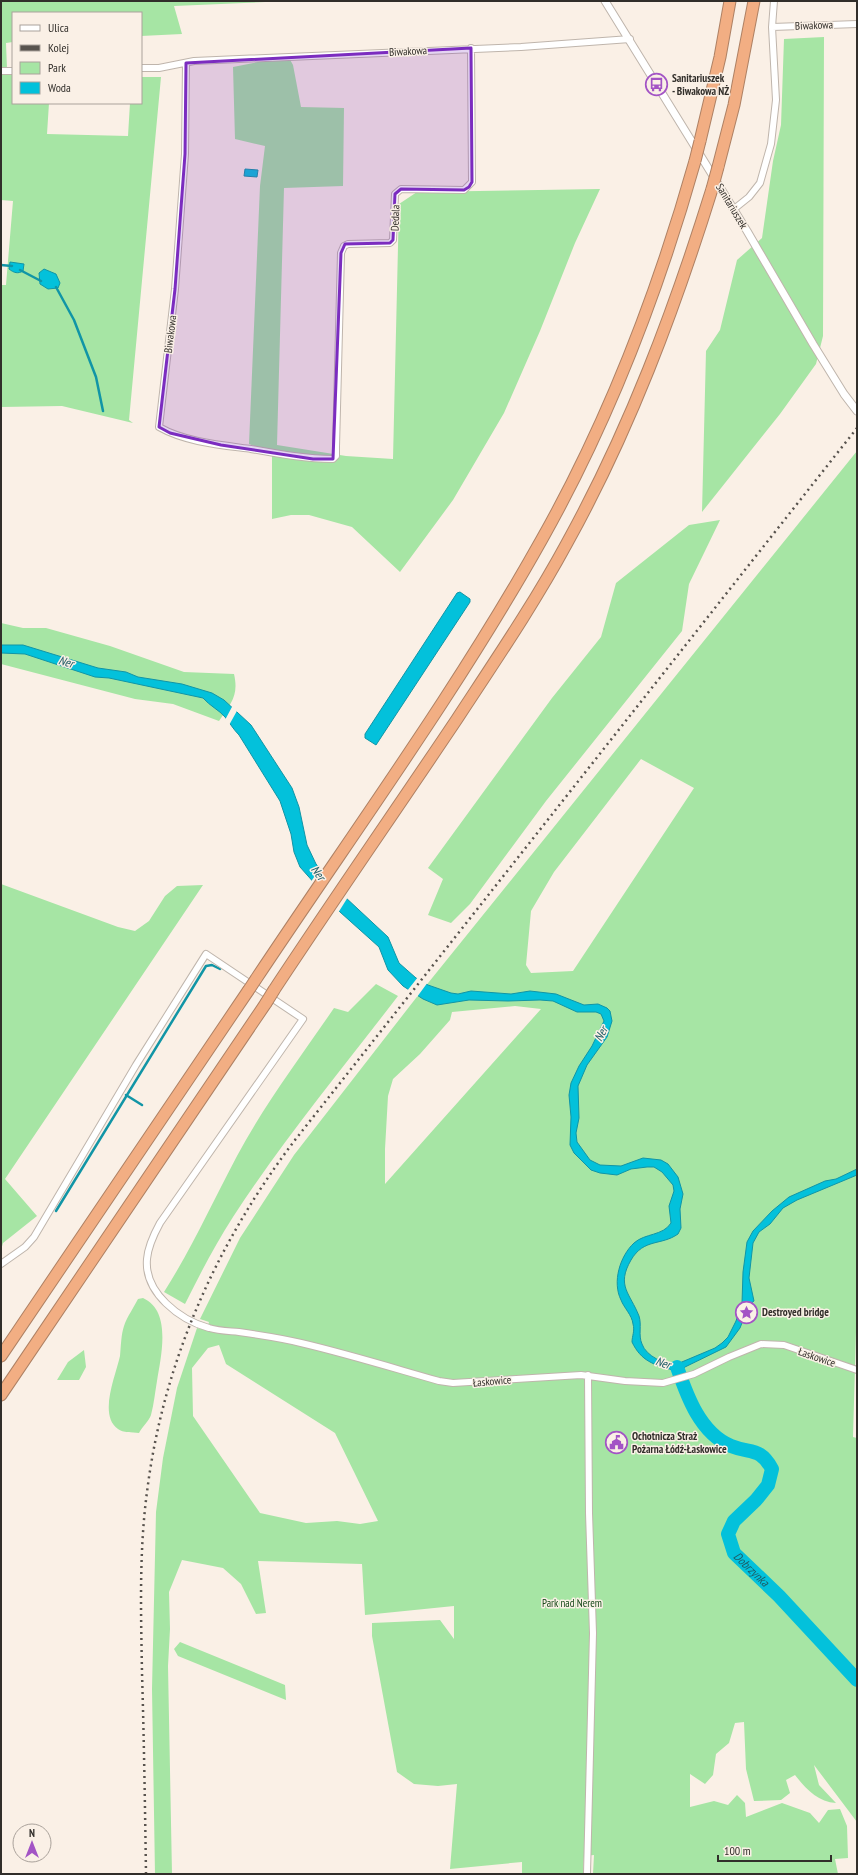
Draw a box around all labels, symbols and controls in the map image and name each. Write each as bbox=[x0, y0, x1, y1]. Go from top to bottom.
legend bbox=[12, 12, 142, 104]
street label: Biwakowa bbox=[795, 17, 833, 33]
text: Ulica bbox=[48, 20, 69, 35]
text: Kolej bbox=[48, 40, 69, 55]
street label: Biwakowa bbox=[389, 43, 427, 59]
text: Park bbox=[48, 60, 66, 75]
bus stop icon: Sanitariuszek - Biwakowa NŻ bbox=[644, 71, 670, 97]
place label: Sanitariuszek - Biwakowa NŻ bbox=[672, 71, 729, 98]
text: Woda bbox=[48, 80, 71, 95]
street label: Sanitariuszek bbox=[713, 181, 751, 232]
street label: Dedala bbox=[388, 205, 402, 231]
street label: Biwakowa bbox=[161, 314, 179, 354]
water label: Ner bbox=[57, 652, 77, 671]
water label: Ner bbox=[308, 862, 330, 884]
water label: Ner bbox=[591, 1022, 611, 1044]
place icon: Destroyed bridge bbox=[734, 1299, 760, 1325]
place label: Destroyed bridge bbox=[762, 1305, 829, 1319]
street label: Łaskowice bbox=[797, 1344, 838, 1370]
water label: Ner bbox=[654, 1353, 674, 1373]
street label: Łaskowice bbox=[472, 1372, 512, 1390]
public building icon: Ochotnicza Straż Pożarna Łódź-Łaskowice bbox=[603, 1429, 629, 1455]
place label: Ochotnicza Straż Pożarna Łódź-Łaskowice bbox=[632, 1429, 727, 1456]
water label: Dobrzynka bbox=[731, 1549, 773, 1590]
park label: Park nad Nerem bbox=[542, 1596, 602, 1610]
north arrow bbox=[12, 1823, 52, 1863]
text: N bbox=[29, 1826, 35, 1840]
scale bar bbox=[718, 1837, 831, 1863]
text: 100 m bbox=[724, 1843, 751, 1858]

